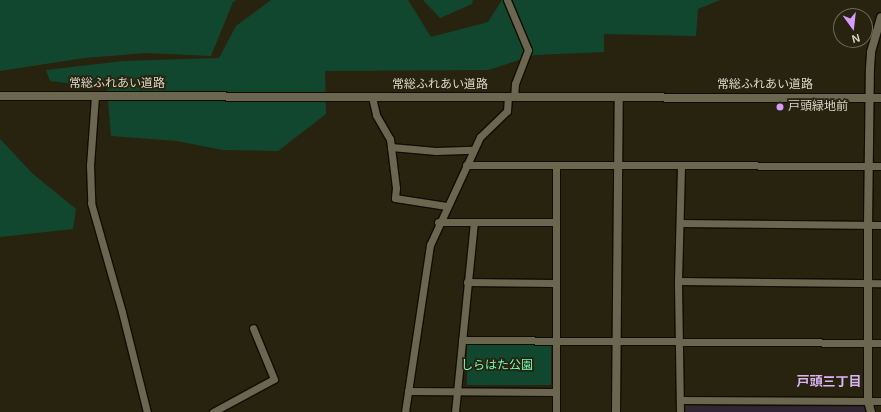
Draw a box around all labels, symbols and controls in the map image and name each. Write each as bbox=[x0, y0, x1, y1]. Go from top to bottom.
north arrow bbox=[833, 8, 873, 48]
text: N bbox=[850, 32, 861, 45]
street label: 常総ふれあい道路 bbox=[69, 77, 165, 91]
street label: 常総ふれあい道路 bbox=[392, 78, 488, 92]
street label: 常総ふれあい道路 bbox=[717, 78, 813, 92]
place label: 戸頭緑地前 bbox=[788, 100, 848, 114]
marker: 戸頭緑地前 bbox=[775, 102, 785, 112]
park label: しらはた公園 bbox=[461, 359, 533, 373]
district label: 戸頭三丁目 bbox=[797, 374, 861, 390]

